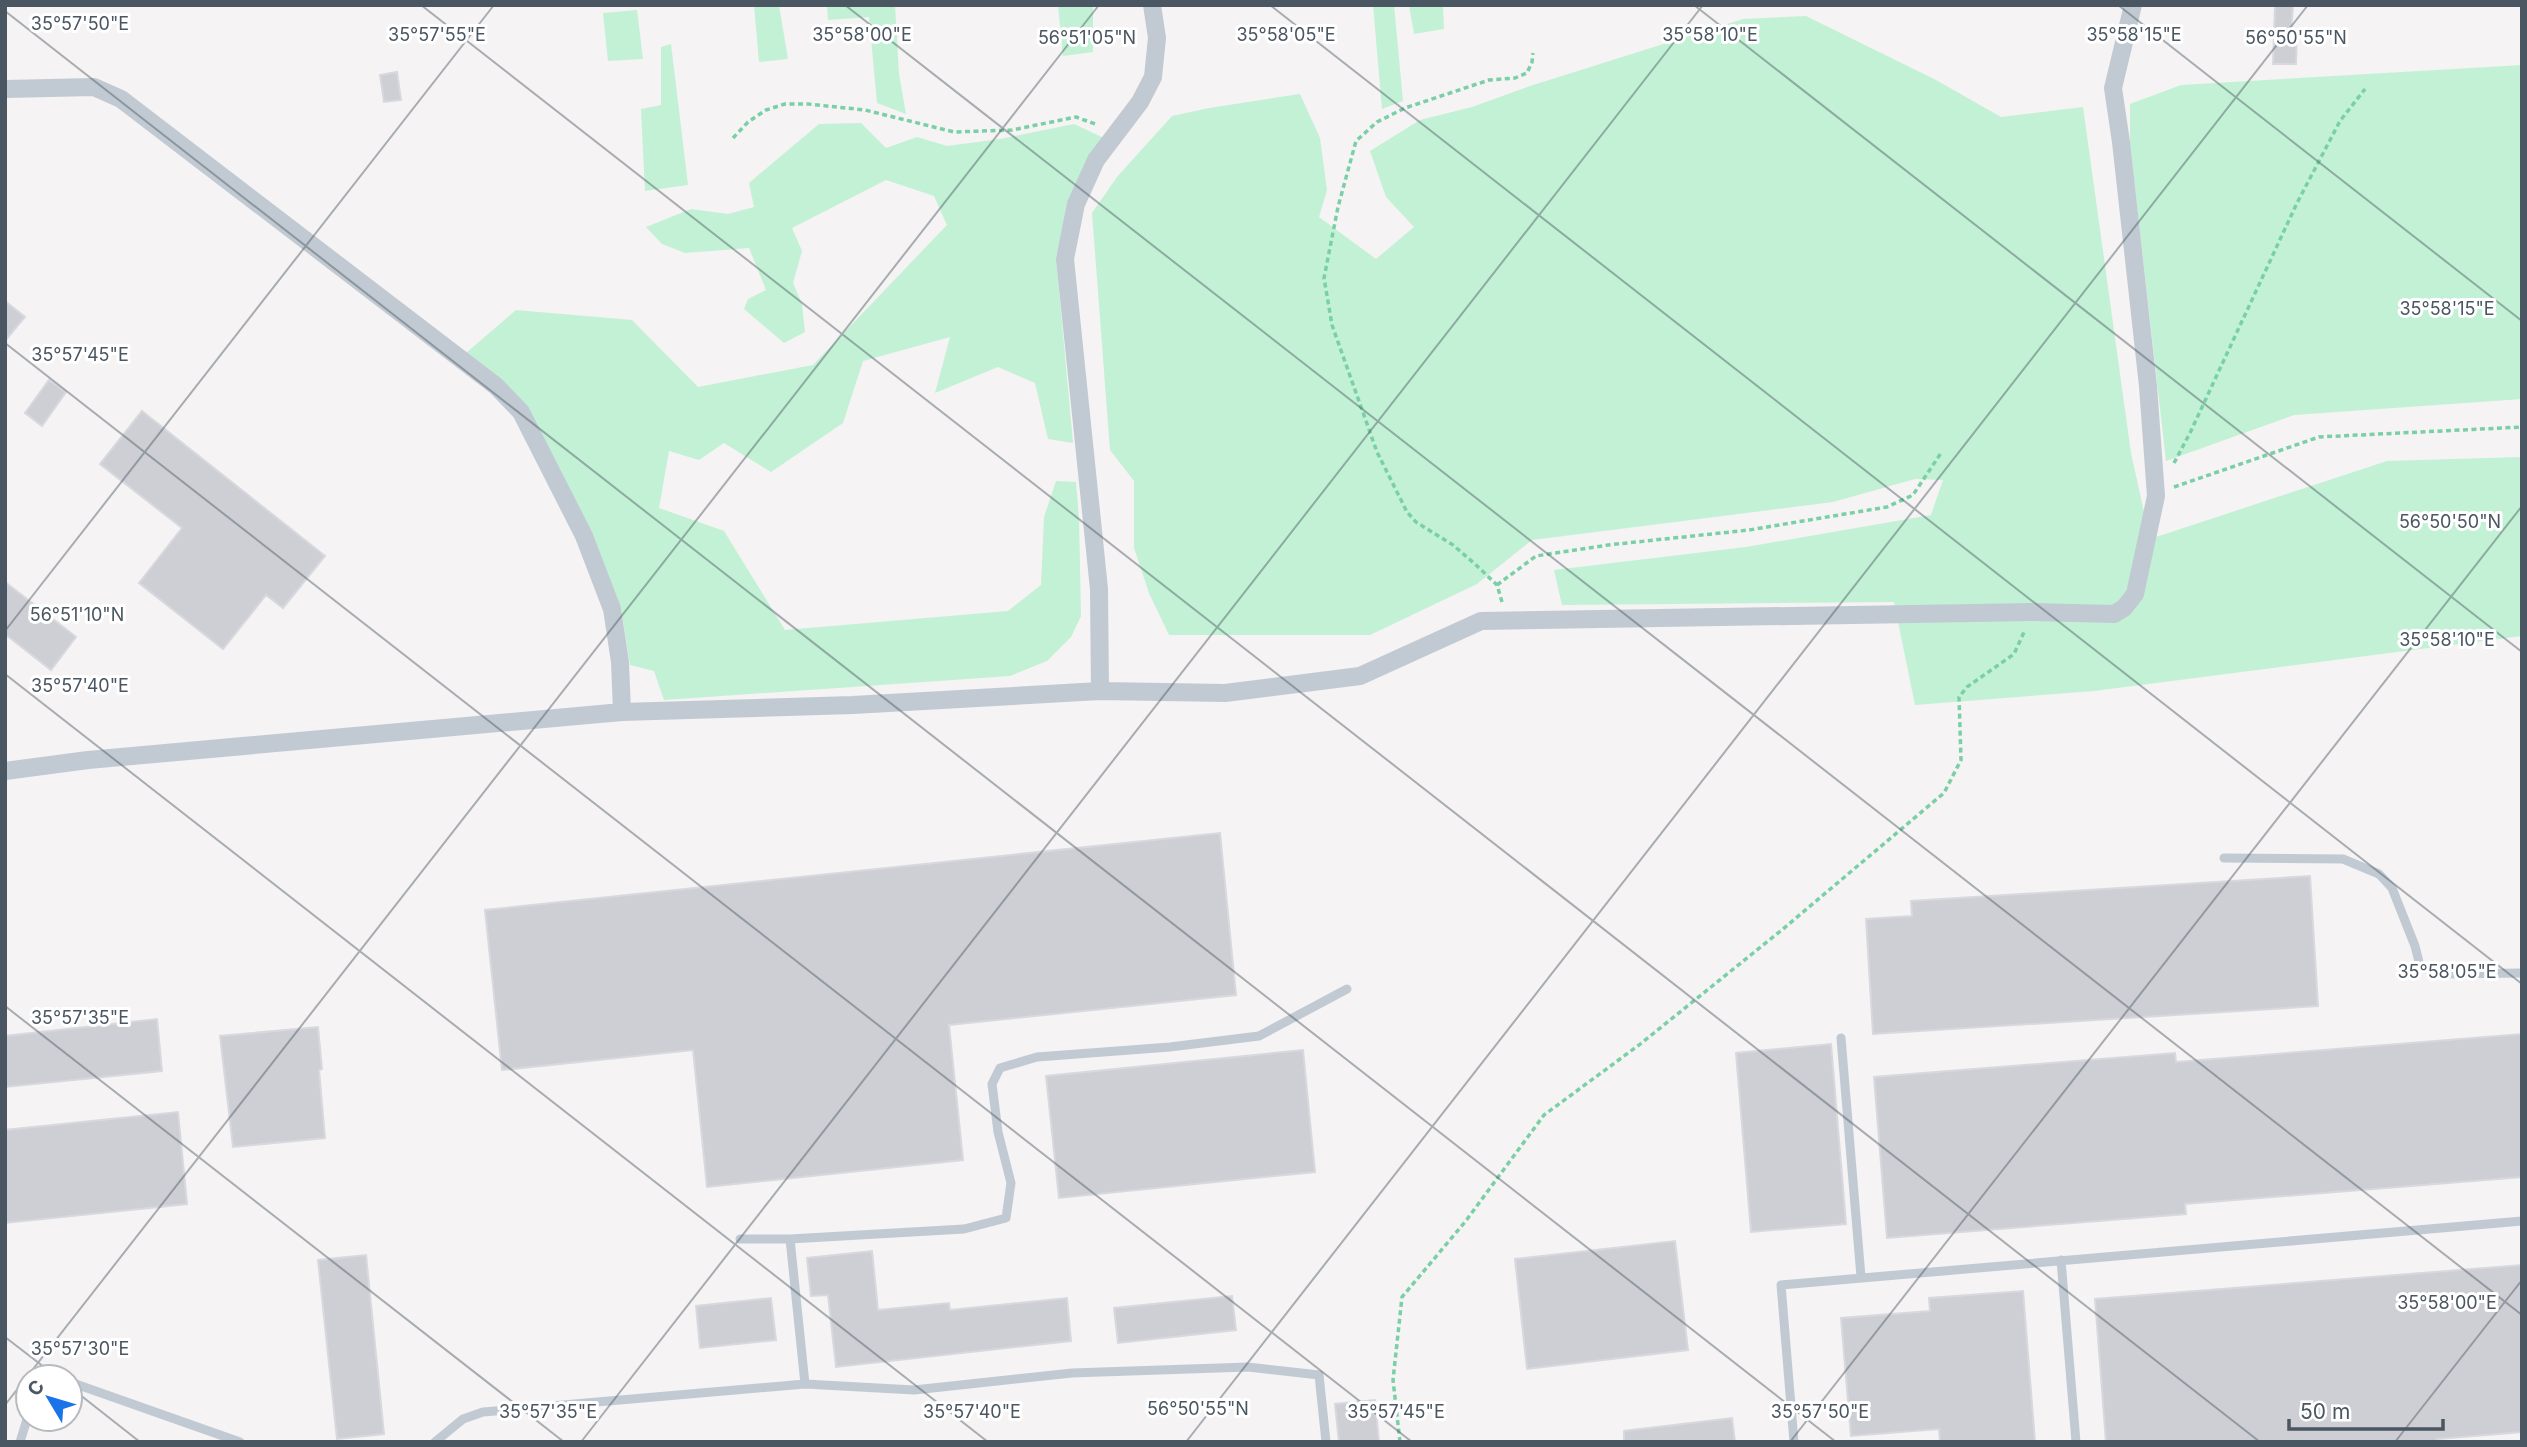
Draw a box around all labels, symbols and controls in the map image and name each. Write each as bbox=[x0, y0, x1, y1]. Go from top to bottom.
text: 35°57'50"E bbox=[31, 13, 129, 34]
text: 35°57'55"E bbox=[388, 24, 486, 45]
text: 35°58'00"E bbox=[812, 24, 912, 45]
text: 35°58'05"E bbox=[1236, 24, 1336, 45]
text: 35°58'10"E bbox=[1662, 24, 1758, 45]
text: 35°58'15"E bbox=[2086, 24, 2182, 45]
text: 56°51'05"N bbox=[1038, 27, 1136, 48]
text: 56°50'55"N bbox=[2245, 27, 2347, 48]
text: 35°58'15"E bbox=[2399, 298, 2495, 319]
text: 35°57'45"E bbox=[31, 344, 129, 365]
text: 56°50'50"N bbox=[2399, 511, 2501, 532]
text: 56°51'10"N bbox=[30, 604, 124, 625]
text: 35°58'10"E bbox=[2399, 629, 2495, 650]
text: 35°57'40"E bbox=[31, 675, 129, 696]
text: 35°58'05"E bbox=[2397, 961, 2497, 982]
text: 35°57'35"E bbox=[31, 1007, 129, 1028]
text: 35°58'00"E bbox=[2397, 1292, 2497, 1313]
text: 35°57'30"E bbox=[31, 1338, 129, 1359]
north arrow bbox=[14, 1363, 84, 1433]
text: С bbox=[23, 1375, 49, 1400]
scale bar bbox=[2289, 1388, 2443, 1432]
text: 56°50'55"N bbox=[1147, 1398, 1249, 1419]
text: 50 m bbox=[2300, 1399, 2350, 1424]
text: 35°57'35"E bbox=[499, 1401, 597, 1422]
text: 35°57'40"E bbox=[923, 1401, 1021, 1422]
text: 35°57'45"E bbox=[1347, 1401, 1445, 1422]
text: 35°57'50"E bbox=[1771, 1401, 1869, 1422]

